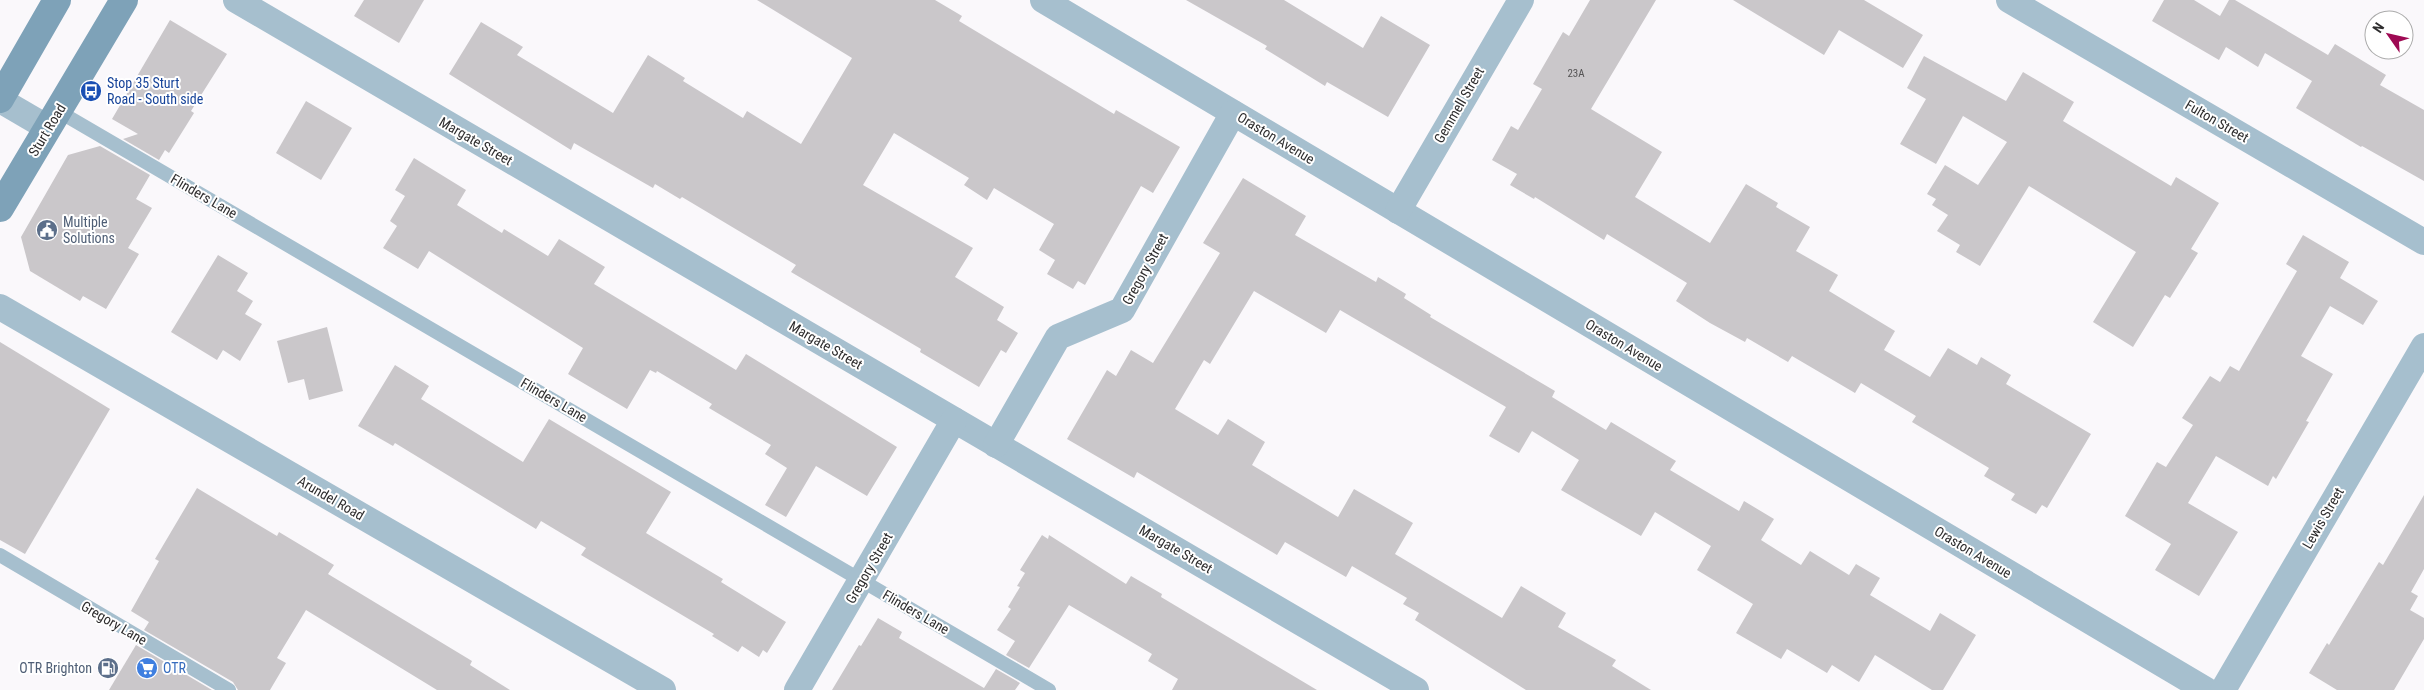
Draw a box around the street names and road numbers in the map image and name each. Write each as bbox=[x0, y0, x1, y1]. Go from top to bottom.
street label: Gemmell Street bbox=[1431, 64, 1487, 146]
street label: Fulton Street bbox=[2183, 96, 2251, 146]
street label: Sturt Road bbox=[25, 101, 69, 159]
street label: Oraston Avenue bbox=[1235, 109, 1318, 167]
street label: Margate Street bbox=[437, 114, 515, 168]
street label: Flinders Lane bbox=[168, 171, 240, 222]
street label: Gregory Street bbox=[1119, 231, 1171, 307]
street label: Oraston Avenue bbox=[1583, 316, 1666, 374]
street label: Margate Street bbox=[787, 318, 865, 372]
street label: Flinders Lane bbox=[518, 375, 590, 426]
street label: Arundel Road bbox=[295, 473, 367, 523]
street label: Lewis Street bbox=[2299, 485, 2347, 551]
street label: Margate Street bbox=[1137, 522, 1215, 576]
street label: Oraston Avenue bbox=[1932, 523, 2015, 581]
street label: Gregory Street bbox=[842, 530, 896, 606]
street label: Flinders Lane bbox=[880, 587, 952, 638]
street label: Gregory Lane bbox=[78, 598, 150, 648]

